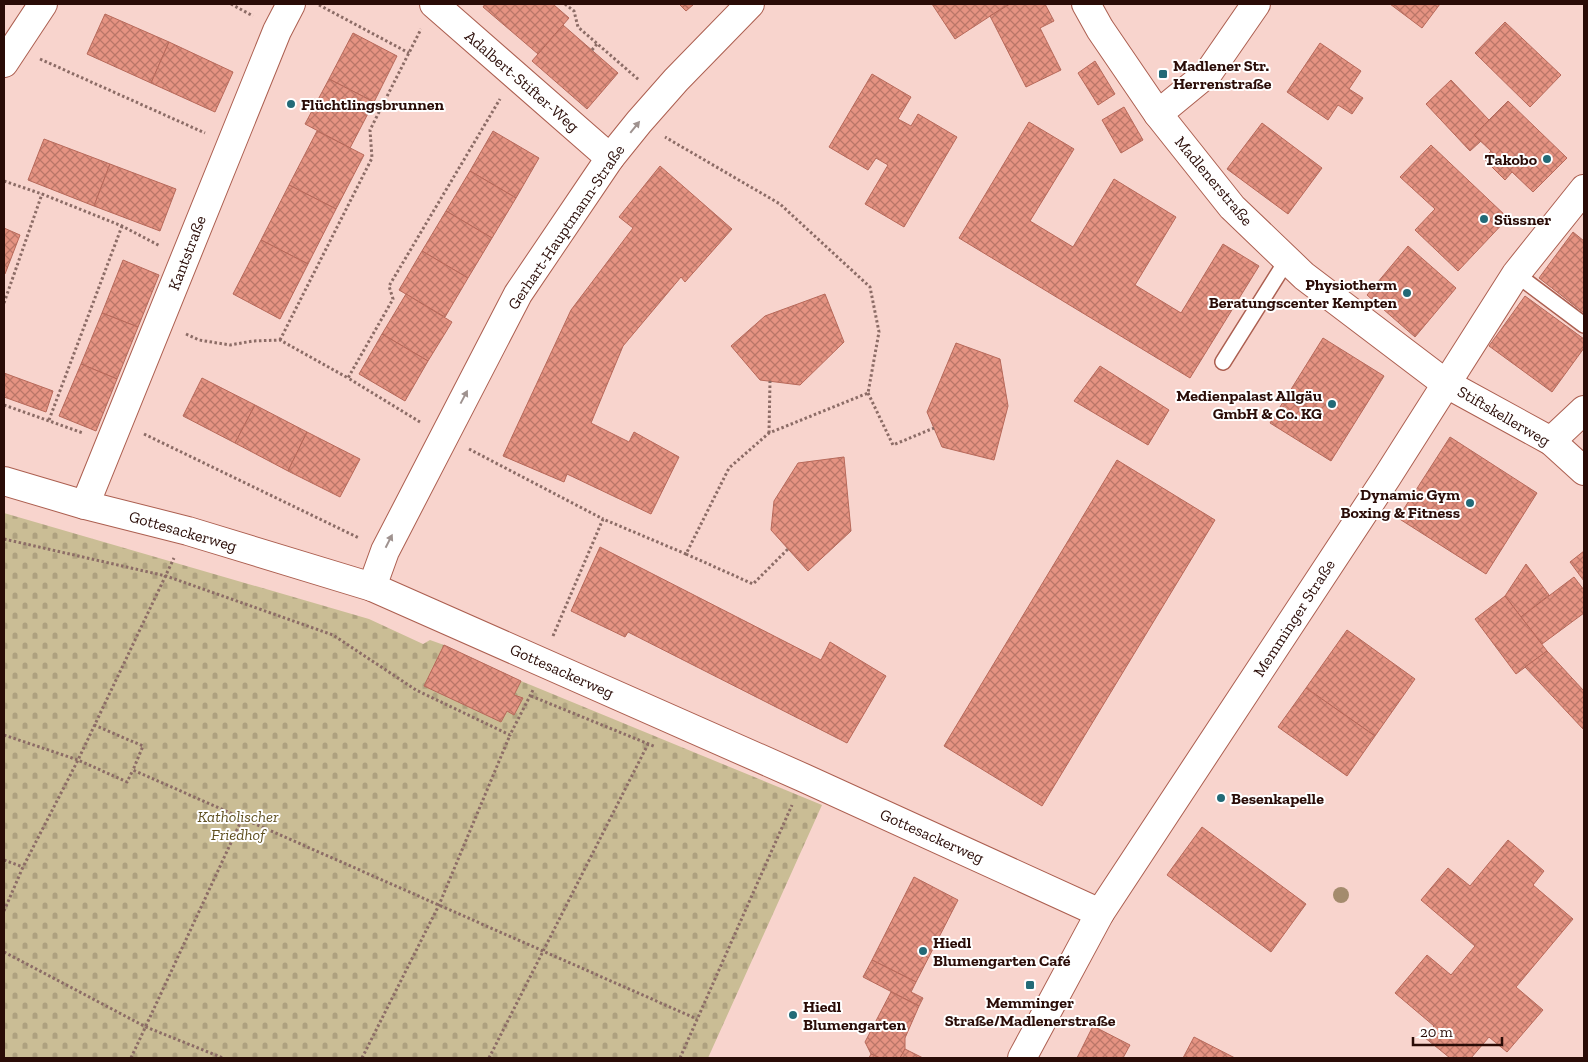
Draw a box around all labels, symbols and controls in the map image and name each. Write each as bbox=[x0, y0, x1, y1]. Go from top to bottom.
street label: Adalbert-Stifter-Weg bbox=[461, 26, 583, 136]
place label: Madlener Str. Herrenstraße bbox=[1173, 56, 1272, 93]
marker: Madlener Str. Herrenstraße bbox=[1157, 68, 1169, 80]
place label: Flüchtlingsbrunnen bbox=[301, 95, 444, 114]
marker: Flüchtlingsbrunnen bbox=[285, 98, 297, 110]
one-way arrow bbox=[629, 121, 640, 134]
street label: Madlenerstraße bbox=[1171, 132, 1257, 230]
street label: Gerhart-Hauptmann-Straße bbox=[504, 141, 628, 313]
place label: Takobo bbox=[1484, 150, 1538, 169]
marker: Takobo bbox=[1541, 153, 1553, 165]
place label: Süssner bbox=[1494, 210, 1551, 229]
street label: Kantstraße bbox=[164, 213, 210, 293]
marker: Süssner bbox=[1478, 213, 1490, 225]
place label: Physiotherm Beratungscenter Kempten bbox=[1209, 275, 1398, 312]
marker: Physiotherm Beratungscenter Kempten bbox=[1401, 287, 1413, 299]
street label: Stiftskellerweg bbox=[1454, 382, 1554, 450]
place label: Medienpalast Allgäu GmbH & Co. KG bbox=[1176, 386, 1323, 423]
one-way arrow bbox=[460, 390, 468, 404]
marker: Medienpalast Allgäu GmbH & Co. KG bbox=[1326, 398, 1338, 410]
place label: Dynamic Gym Boxing & Fitness bbox=[1341, 485, 1460, 522]
marker: Dynamic Gym Boxing & Fitness bbox=[1464, 497, 1476, 509]
street label: Gottesackerweg bbox=[127, 507, 239, 556]
one-way arrow bbox=[385, 534, 393, 549]
street label: Memminger Straße bbox=[1249, 556, 1339, 680]
street label: Gottesackerweg bbox=[507, 640, 617, 702]
place label: Besenkapelle bbox=[1231, 789, 1324, 808]
marker: Besenkapelle bbox=[1215, 792, 1227, 804]
street label: Gottesackerweg bbox=[877, 805, 987, 867]
park label: Katholischer Friedhof bbox=[197, 807, 279, 844]
place label: Hiedl Blumengarten Café bbox=[933, 933, 1071, 970]
marker: Hiedl Blumengarten Café bbox=[917, 945, 929, 957]
marker: Memminger Straße/Madlenerstraße bbox=[1024, 979, 1036, 991]
place label: Memminger Straße/Madlenerstraße bbox=[945, 993, 1116, 1030]
place label: Hiedl Blumengarten bbox=[803, 997, 906, 1034]
marker: Hiedl Blumengarten bbox=[787, 1009, 799, 1021]
scale bar bbox=[1413, 1014, 1502, 1046]
text: 20 m bbox=[1420, 1023, 1453, 1041]

